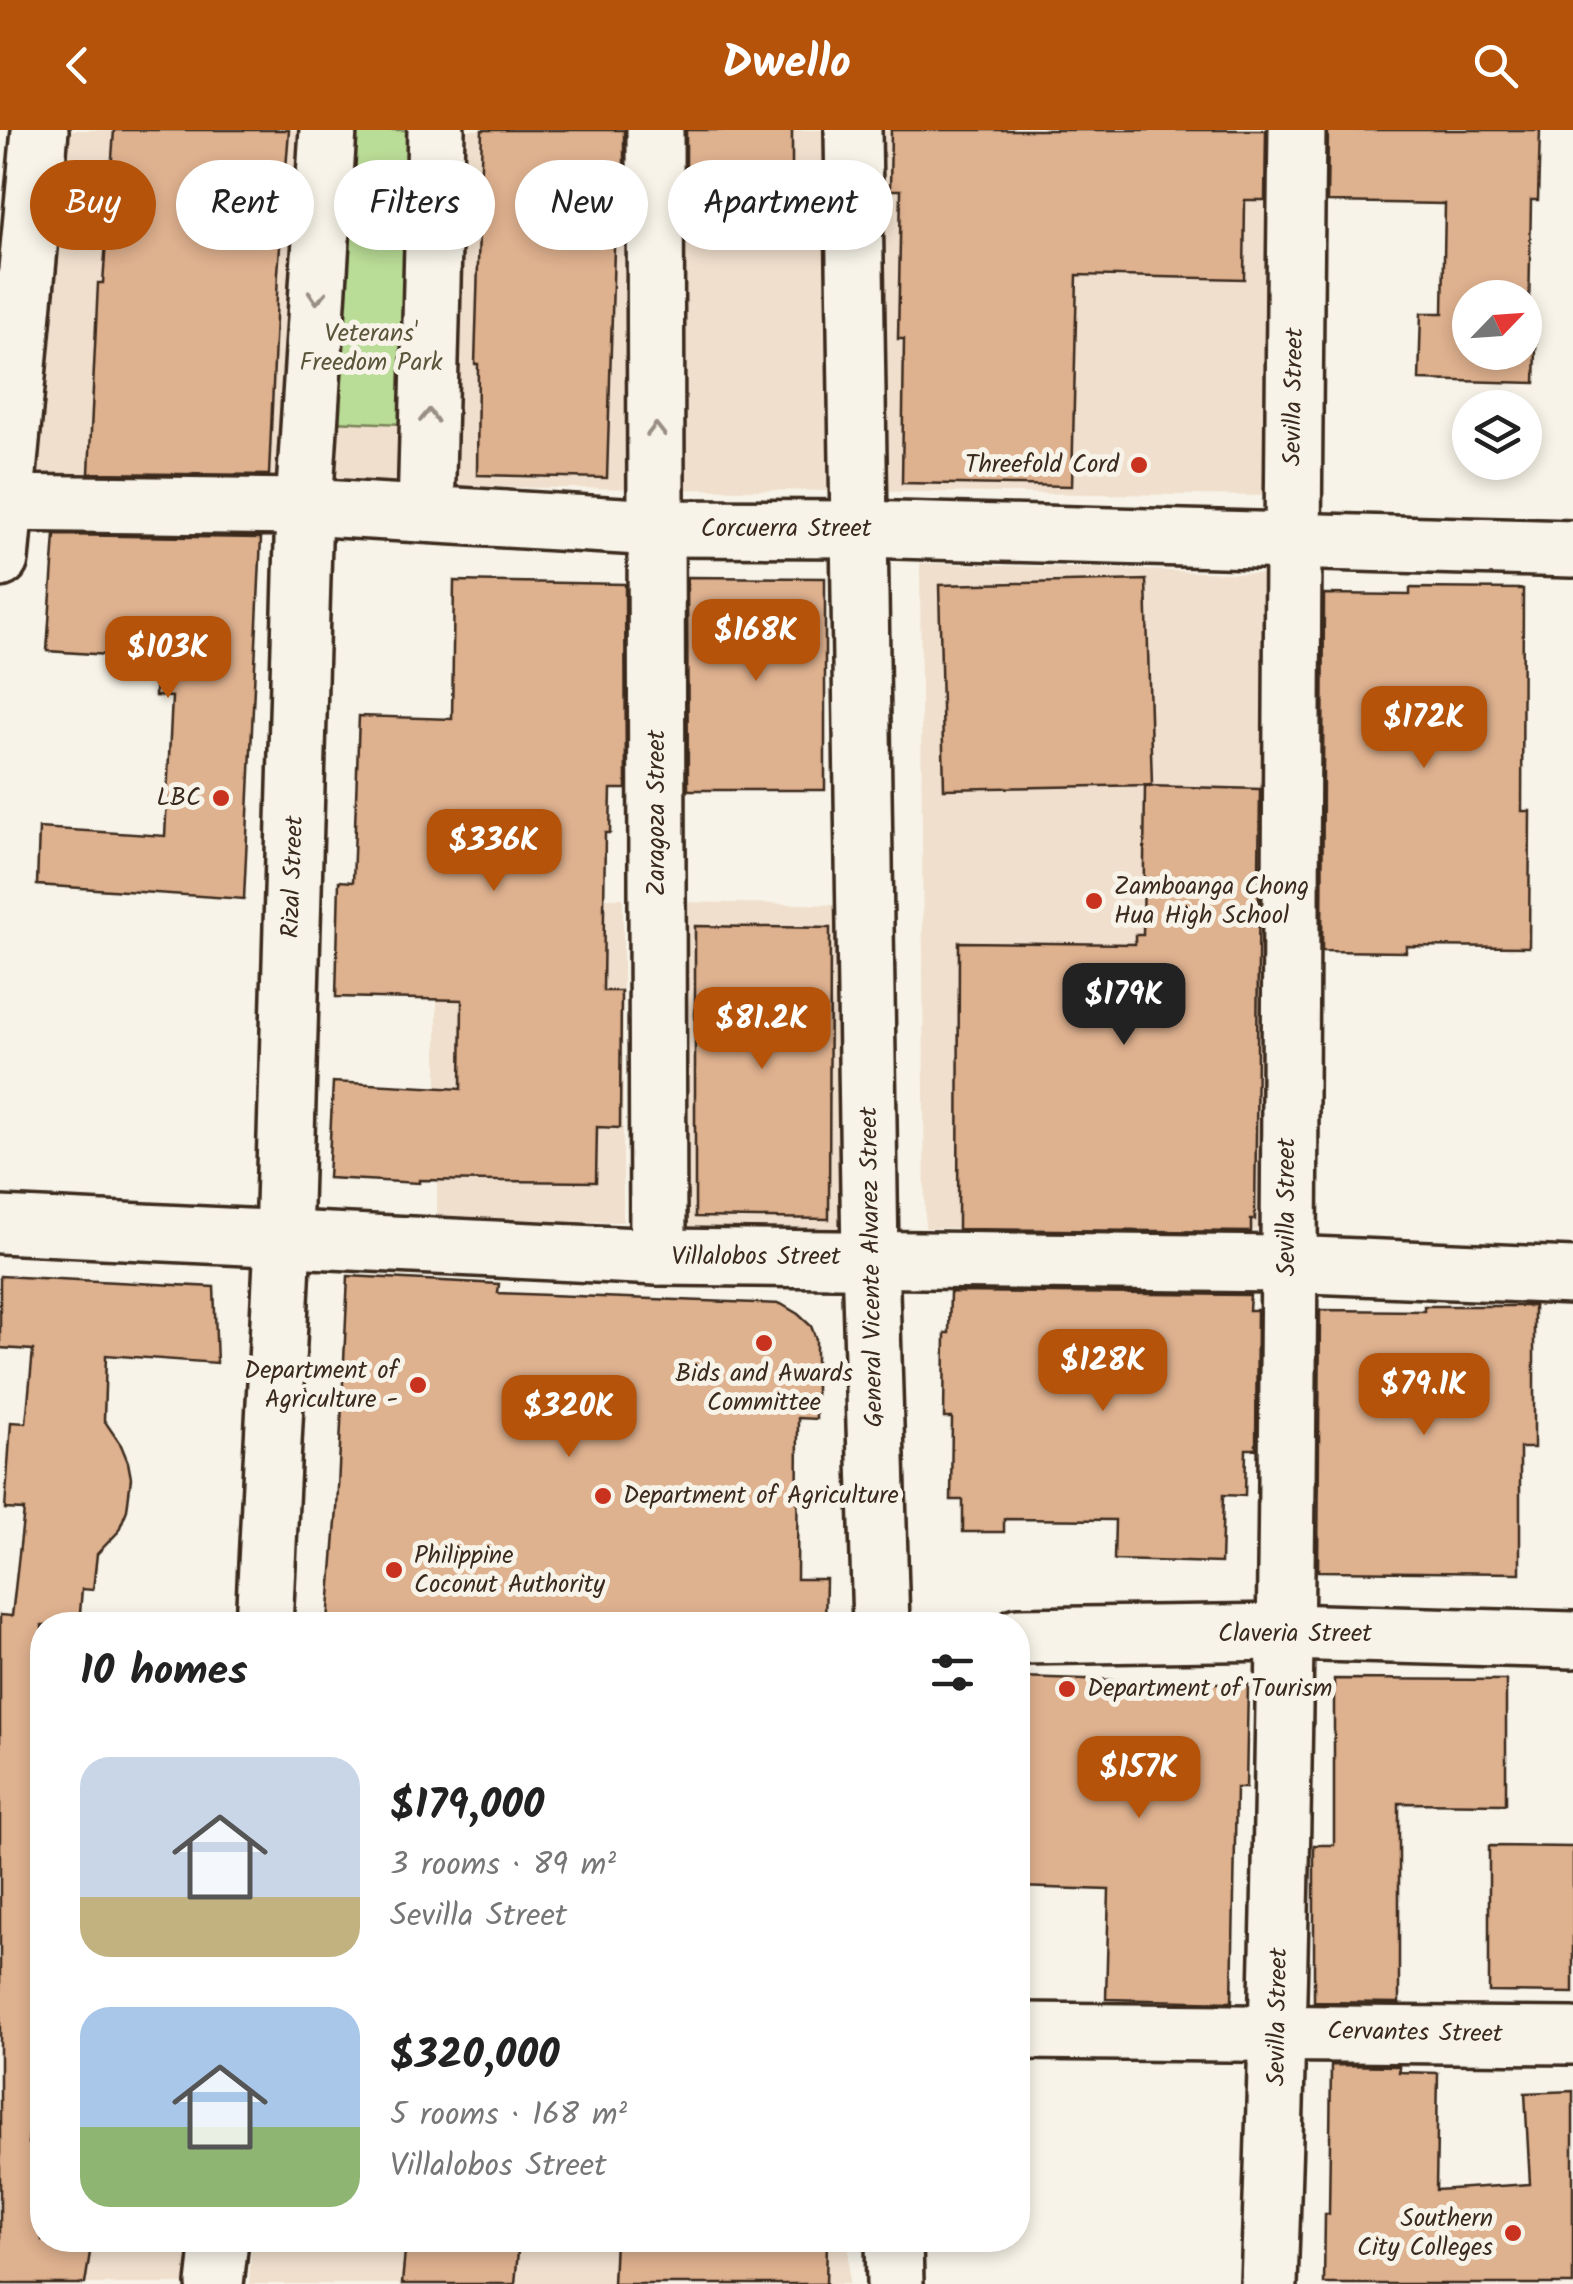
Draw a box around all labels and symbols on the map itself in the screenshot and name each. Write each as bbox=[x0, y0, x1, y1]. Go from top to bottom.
north arrow bbox=[1452, 280, 1542, 370]
one-way arrow bbox=[307, 290, 328, 306]
park label: Veterans' Freedom Park bbox=[300, 314, 443, 383]
street label: Sevilla Street bbox=[1273, 327, 1315, 467]
one-way arrow bbox=[418, 408, 439, 424]
one-way arrow bbox=[645, 422, 667, 438]
place label: Threefold Cord bbox=[965, 445, 1121, 485]
marker: Threefold Cord bbox=[1128, 454, 1150, 476]
street label: Corcuerra Street bbox=[701, 509, 872, 549]
pin: $168K bbox=[686, 599, 826, 684]
pin: $103K bbox=[98, 616, 238, 701]
pin: $172K bbox=[1354, 686, 1494, 771]
street label: Zaragoza Street bbox=[637, 729, 677, 896]
place label: LBC bbox=[156, 778, 201, 818]
marker: LBC bbox=[210, 787, 232, 809]
pin: $336K bbox=[424, 809, 564, 894]
street label: Rizal Street bbox=[271, 815, 315, 939]
place label: Zamboanga Chong Hua High School bbox=[1114, 867, 1309, 936]
marker: Zamboanga Chong Hua High School bbox=[1083, 890, 1105, 912]
pin: $179K bbox=[1054, 963, 1194, 1048]
pin: $81.2K bbox=[681, 987, 843, 1072]
street label: General Vicente Alvarez Street bbox=[849, 1106, 895, 1428]
street label: Sevilla Street bbox=[1267, 1137, 1307, 1276]
street label: Villalobos Street bbox=[671, 1237, 841, 1277]
pin: $128K bbox=[1033, 1329, 1173, 1414]
marker: Bids and Awards Committee bbox=[753, 1332, 775, 1354]
place label: Department of Agriculture - bbox=[244, 1351, 401, 1420]
pin: $79.1K bbox=[1343, 1353, 1505, 1438]
place label: Bids and Awards Committee bbox=[675, 1354, 853, 1423]
marker: Department of Agriculture - bbox=[407, 1374, 429, 1396]
pin: $320K bbox=[499, 1375, 639, 1460]
place label: Department of Agriculture bbox=[623, 1476, 899, 1516]
marker: Department of Agriculture bbox=[592, 1485, 614, 1507]
place label: Philippine Coconut Authority bbox=[414, 1536, 605, 1605]
marker: Philippine Coconut Authority bbox=[383, 1559, 405, 1581]
street label: Claveria Street bbox=[1218, 1614, 1372, 1654]
place label: Department of Tourism bbox=[1087, 1669, 1332, 1709]
marker: Department of Tourism bbox=[1056, 1678, 1078, 1700]
pin: $157K bbox=[1069, 1736, 1209, 1821]
street label: Sevilla Street bbox=[1257, 1947, 1299, 2087]
street label: Cervantes Street bbox=[1327, 2011, 1503, 2055]
place label: Southern City Colleges bbox=[1357, 2199, 1493, 2268]
marker: Southern City Colleges bbox=[1502, 2222, 1524, 2244]

